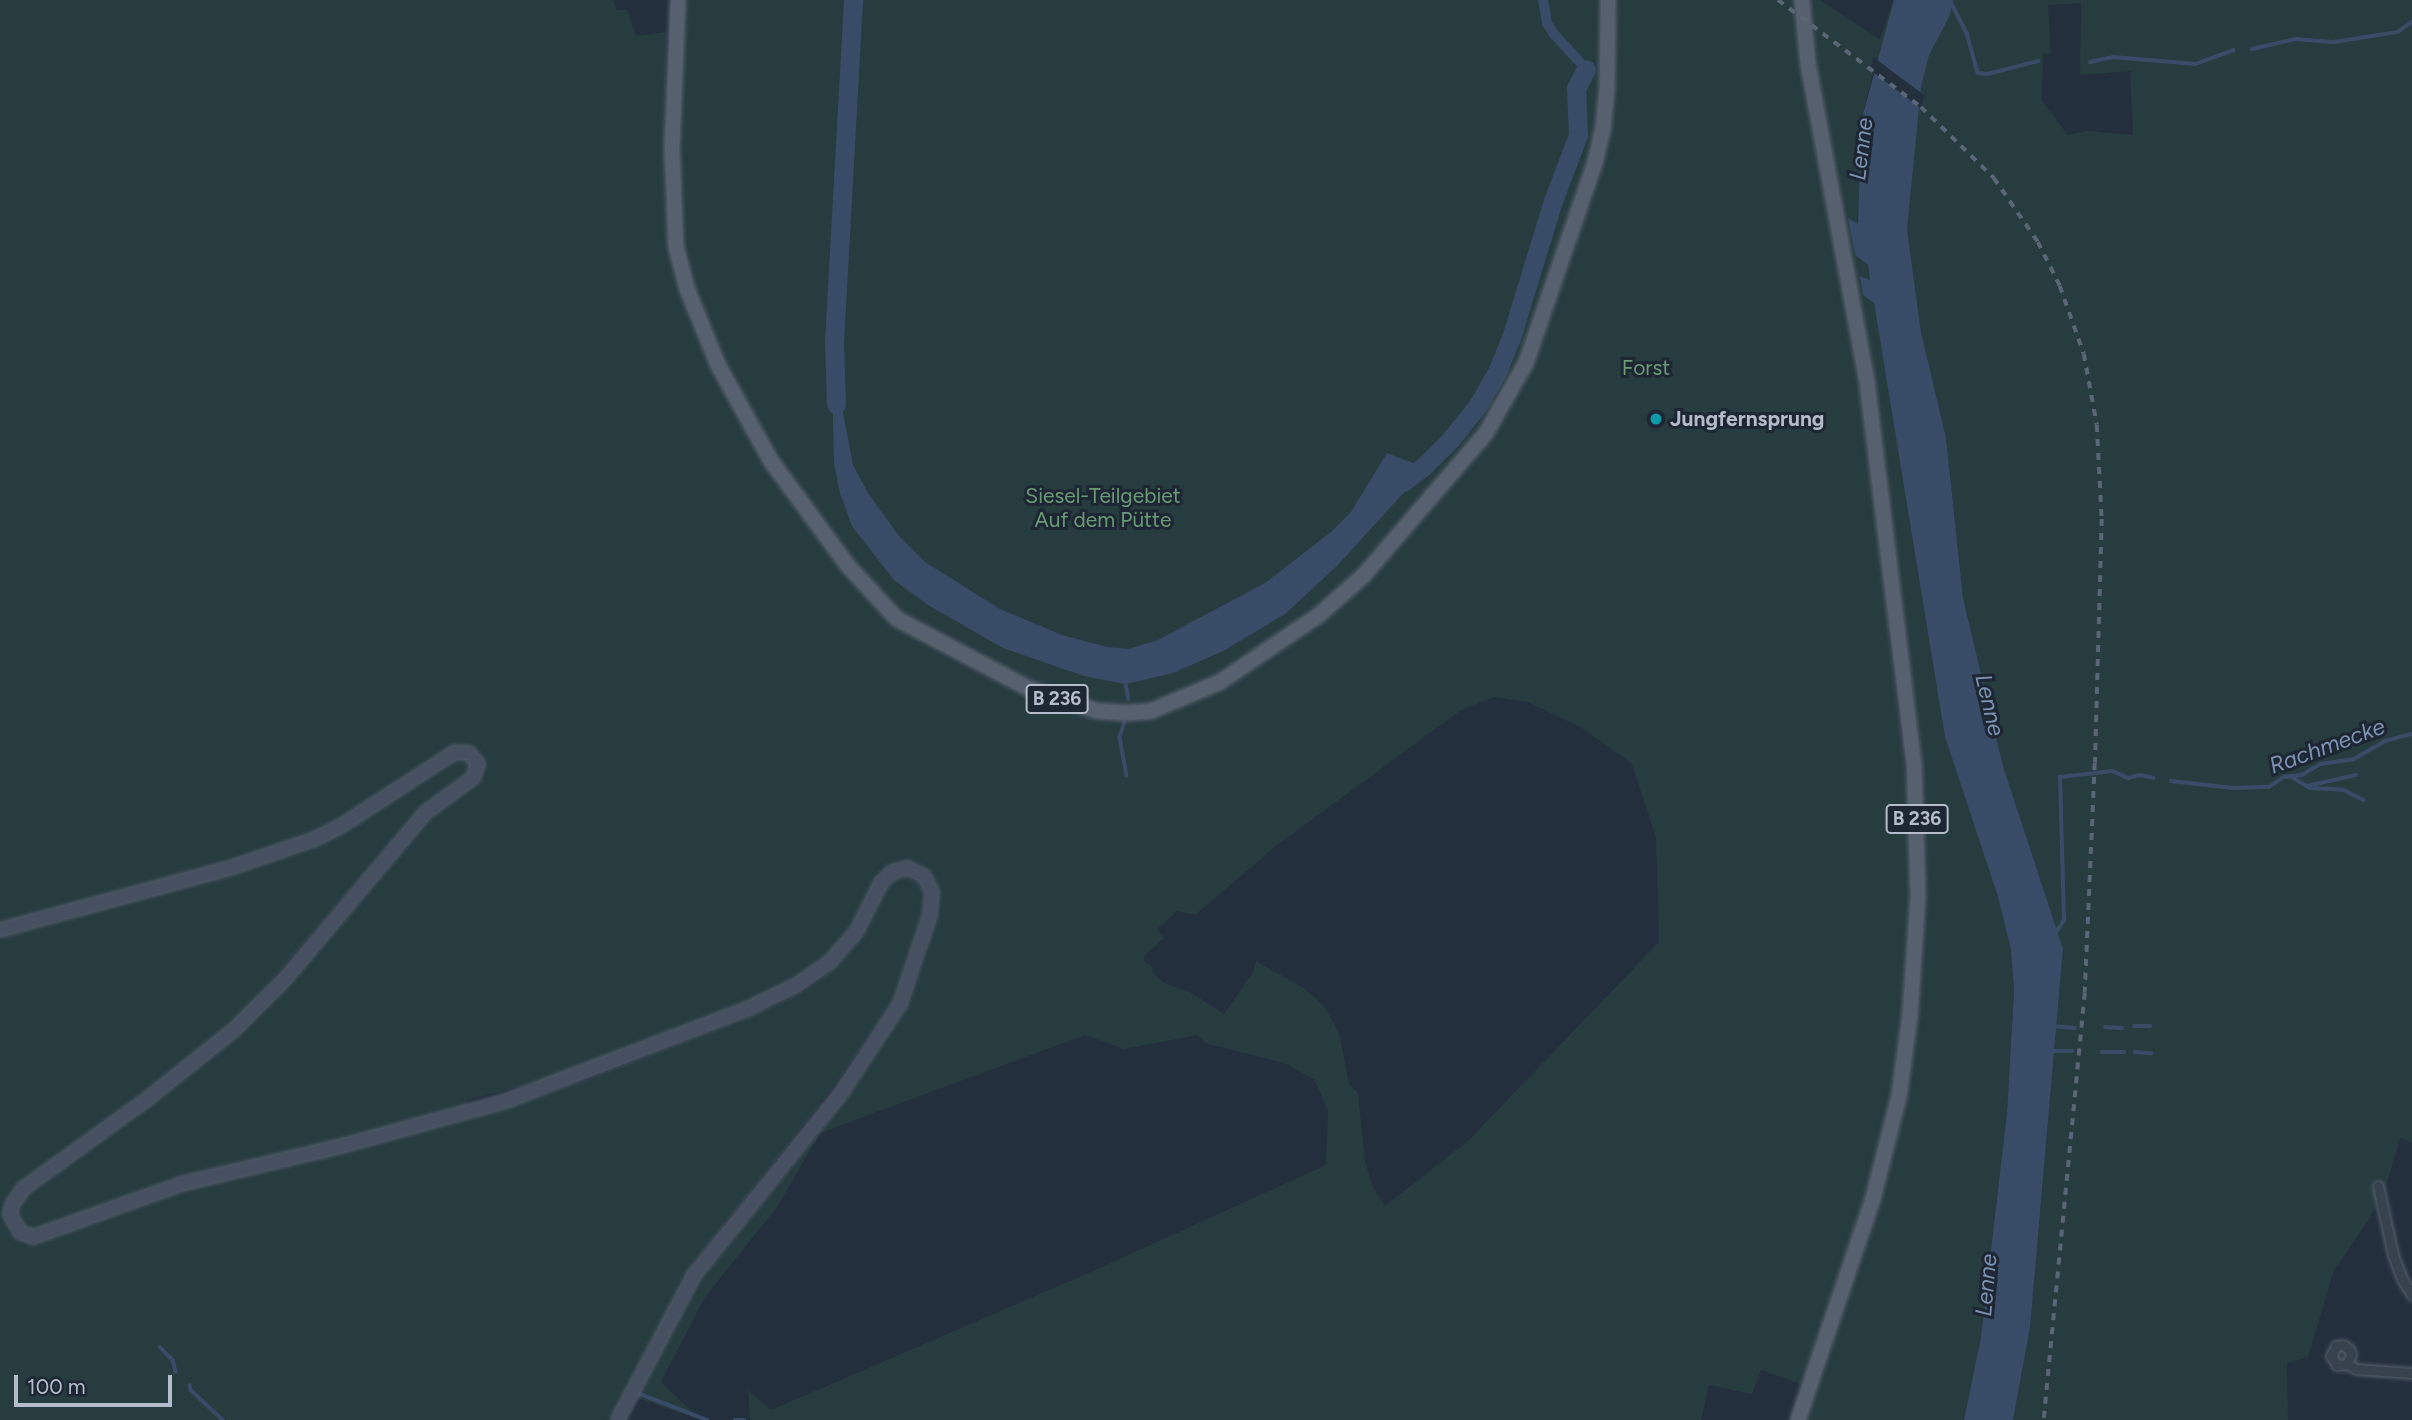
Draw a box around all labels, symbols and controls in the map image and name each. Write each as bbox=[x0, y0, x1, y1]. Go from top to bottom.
water label: Lenne bbox=[1843, 116, 1879, 182]
park label: Forst bbox=[1622, 355, 1670, 381]
place label: Jungfernsprung bbox=[1670, 406, 1824, 432]
marker: Jungfernsprung bbox=[1648, 411, 1664, 427]
park label: Siesel-Teilgebiet Auf dem Pütte bbox=[1025, 483, 1181, 533]
water label: Lenne bbox=[1969, 671, 2011, 739]
road number: B 236 bbox=[1026, 684, 1088, 714]
water label: Rachmecke bbox=[2265, 712, 2389, 780]
road number: B 236 bbox=[1885, 804, 1948, 834]
water label: Lenne bbox=[1970, 1253, 2002, 1317]
scale bar bbox=[18, 1360, 175, 1404]
text: 100 m bbox=[27, 1374, 86, 1399]

